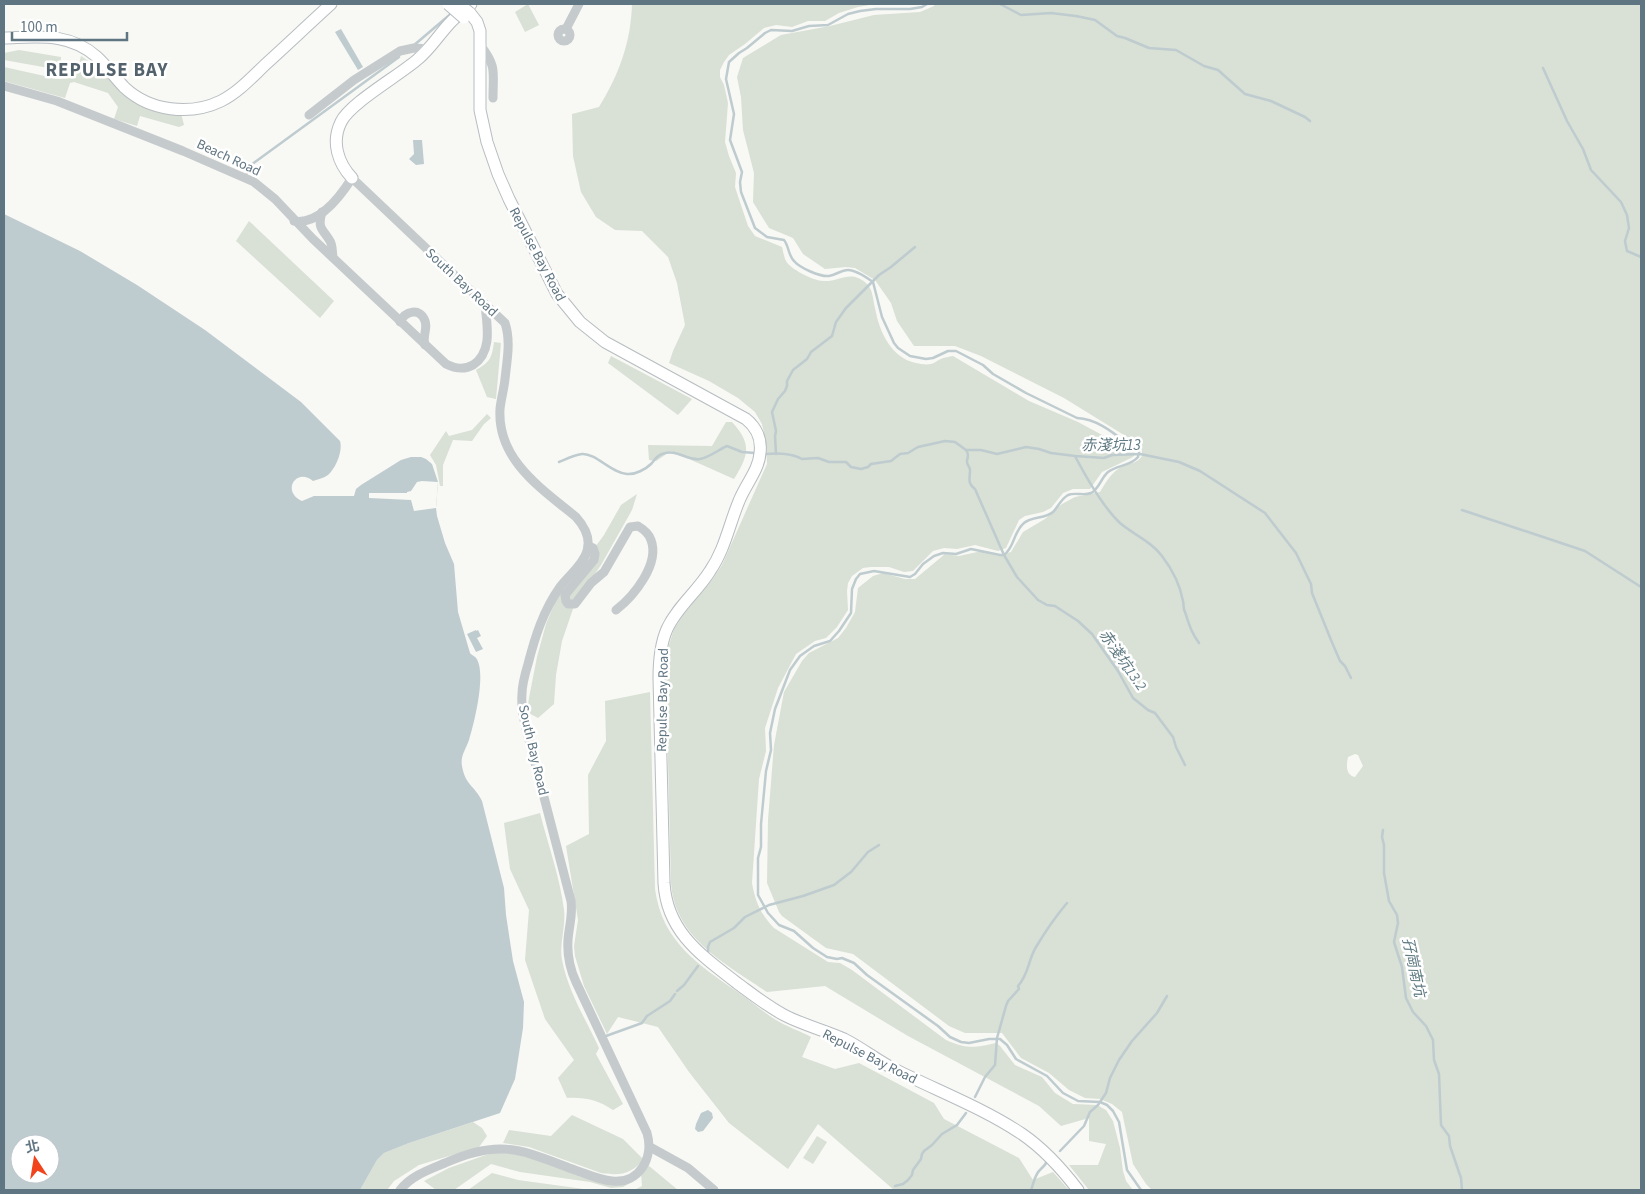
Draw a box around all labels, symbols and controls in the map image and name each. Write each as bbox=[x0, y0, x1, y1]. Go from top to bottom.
scale bar bbox=[12, 10, 128, 42]
text: 100 m bbox=[20, 17, 58, 38]
district label: REPULSE BAY bbox=[45, 57, 169, 84]
street label: Beach Road bbox=[193, 134, 264, 182]
street label: Repulse Bay Road bbox=[504, 204, 570, 305]
street label: South Bay Road bbox=[421, 244, 502, 322]
water label: 赤淺坑13 bbox=[1081, 435, 1141, 456]
water label: 赤淺坑13.2 bbox=[1094, 625, 1151, 695]
street label: Repulse Bay Road bbox=[652, 648, 674, 752]
street label: South Bay Road bbox=[513, 703, 553, 798]
water label: 孖崗南坑 bbox=[1397, 936, 1430, 1001]
street label: Repulse Bay Road bbox=[819, 1024, 920, 1089]
north arrow bbox=[10, 1134, 60, 1184]
text: 北 bbox=[24, 1136, 41, 1158]

